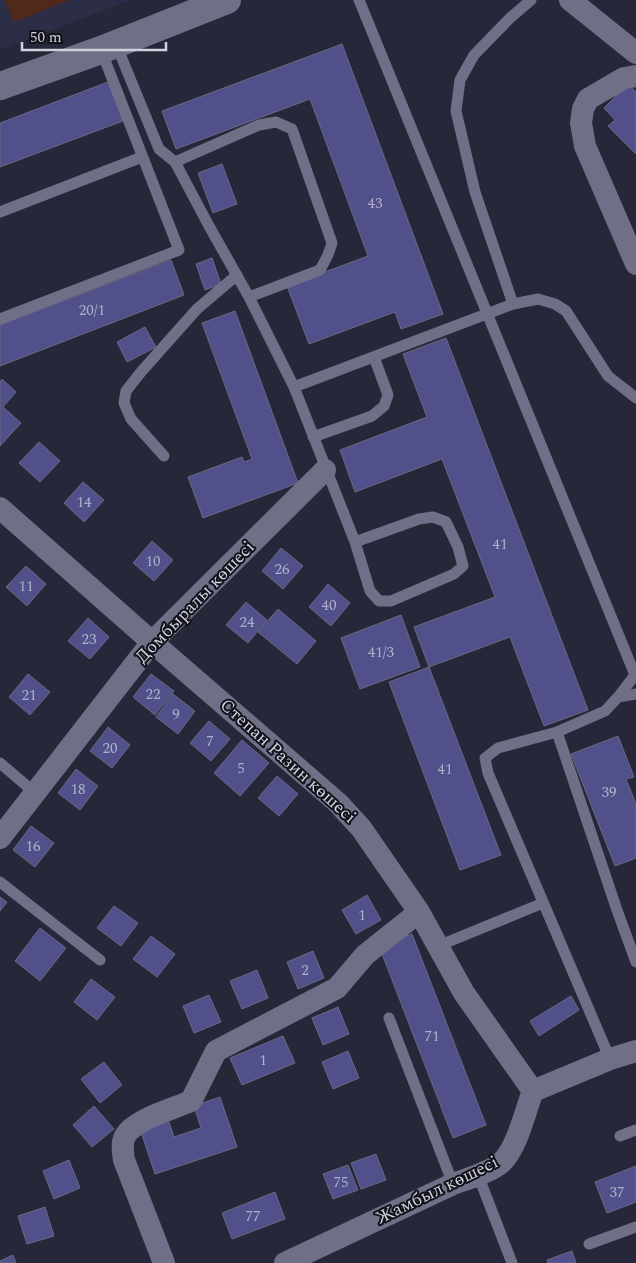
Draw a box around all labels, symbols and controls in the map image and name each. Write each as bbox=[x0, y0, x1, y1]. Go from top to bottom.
scale bar bbox=[22, 20, 166, 52]
text: 50 m bbox=[30, 26, 62, 49]
house number: 43 bbox=[367, 192, 383, 215]
house number: 20/1 bbox=[79, 299, 105, 322]
house number: 14 bbox=[76, 491, 92, 514]
house number: 41 bbox=[492, 533, 508, 556]
street label: Домбыралы көшесі bbox=[129, 534, 261, 670]
house number: 10 bbox=[145, 550, 161, 573]
house number: 26 bbox=[274, 558, 290, 581]
house number: 11 bbox=[18, 575, 34, 598]
house number: 40 bbox=[321, 594, 337, 617]
house number: 24 bbox=[239, 611, 255, 634]
house number: 23 bbox=[81, 628, 97, 651]
house number: 41/3 bbox=[368, 641, 395, 664]
house number: 22 bbox=[145, 683, 161, 706]
house number: 21 bbox=[21, 684, 37, 707]
street label: Степан Разин көшесі bbox=[214, 692, 362, 830]
house number: 9 bbox=[172, 703, 180, 726]
house number: 7 bbox=[206, 730, 214, 753]
house number: 20 bbox=[102, 737, 118, 760]
house number: 5 bbox=[237, 757, 245, 780]
house number: 41 bbox=[437, 758, 453, 781]
house number: 18 bbox=[70, 778, 86, 801]
house number: 39 bbox=[601, 781, 617, 804]
house number: 16 bbox=[25, 835, 41, 858]
house number: 1 bbox=[358, 904, 366, 927]
house number: 2 bbox=[301, 959, 309, 982]
house number: 71 bbox=[424, 1025, 440, 1048]
house number: 1 bbox=[259, 1049, 267, 1072]
street label: Жамбыл көшесі bbox=[371, 1149, 503, 1231]
house number: 75 bbox=[333, 1171, 349, 1194]
house number: 37 bbox=[609, 1181, 625, 1204]
house number: 77 bbox=[245, 1205, 261, 1228]

